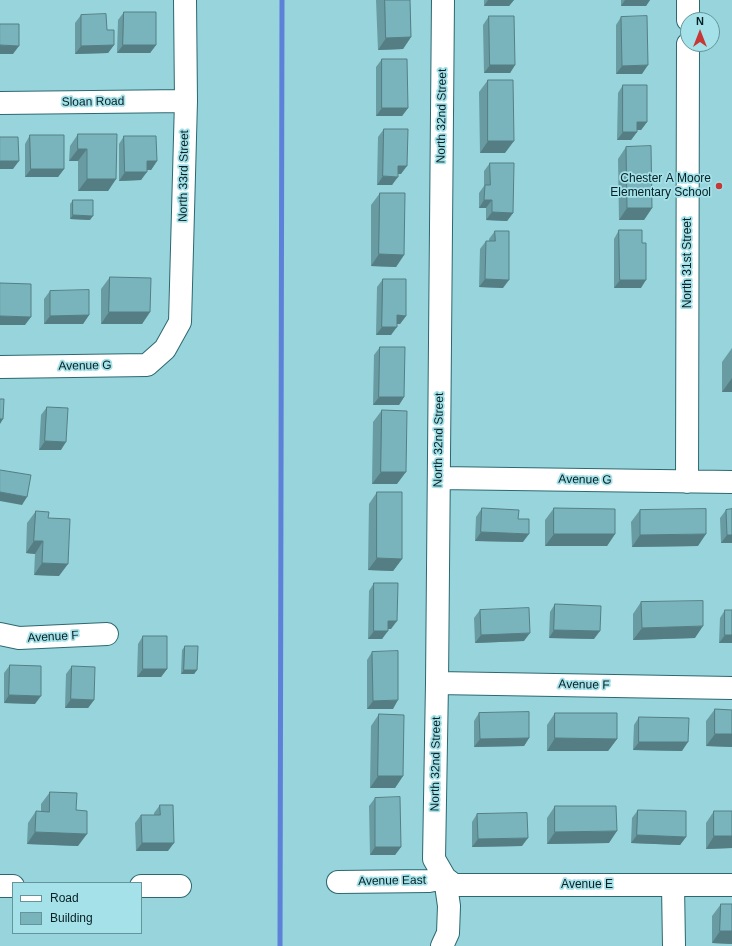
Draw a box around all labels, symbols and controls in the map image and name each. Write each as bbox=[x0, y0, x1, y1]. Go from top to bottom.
north arrow bbox=[680, 12, 720, 52]
text: N bbox=[696, 15, 704, 27]
street label: North 32nd Street bbox=[434, 69, 450, 163]
street label: Sloan Road bbox=[62, 94, 124, 110]
street label: North 33rd Street bbox=[176, 130, 192, 222]
place label: Chester A Moore Elementary School bbox=[610, 172, 711, 200]
marker: Chester A Moore Elementary School bbox=[714, 181, 724, 191]
street label: North 31st Street bbox=[681, 218, 695, 308]
street label: Avenue G bbox=[58, 358, 112, 374]
street label: North 32nd Street bbox=[431, 393, 447, 487]
street label: Avenue G bbox=[558, 472, 612, 488]
street label: Avenue F bbox=[27, 628, 79, 646]
street label: Avenue F bbox=[558, 677, 610, 693]
street label: North 32nd Street bbox=[428, 717, 444, 811]
street label: Avenue East bbox=[358, 873, 426, 889]
street label: Avenue E bbox=[561, 878, 613, 892]
legend bbox=[12, 882, 142, 934]
text: Road bbox=[50, 891, 79, 905]
text: Building bbox=[50, 911, 93, 925]

